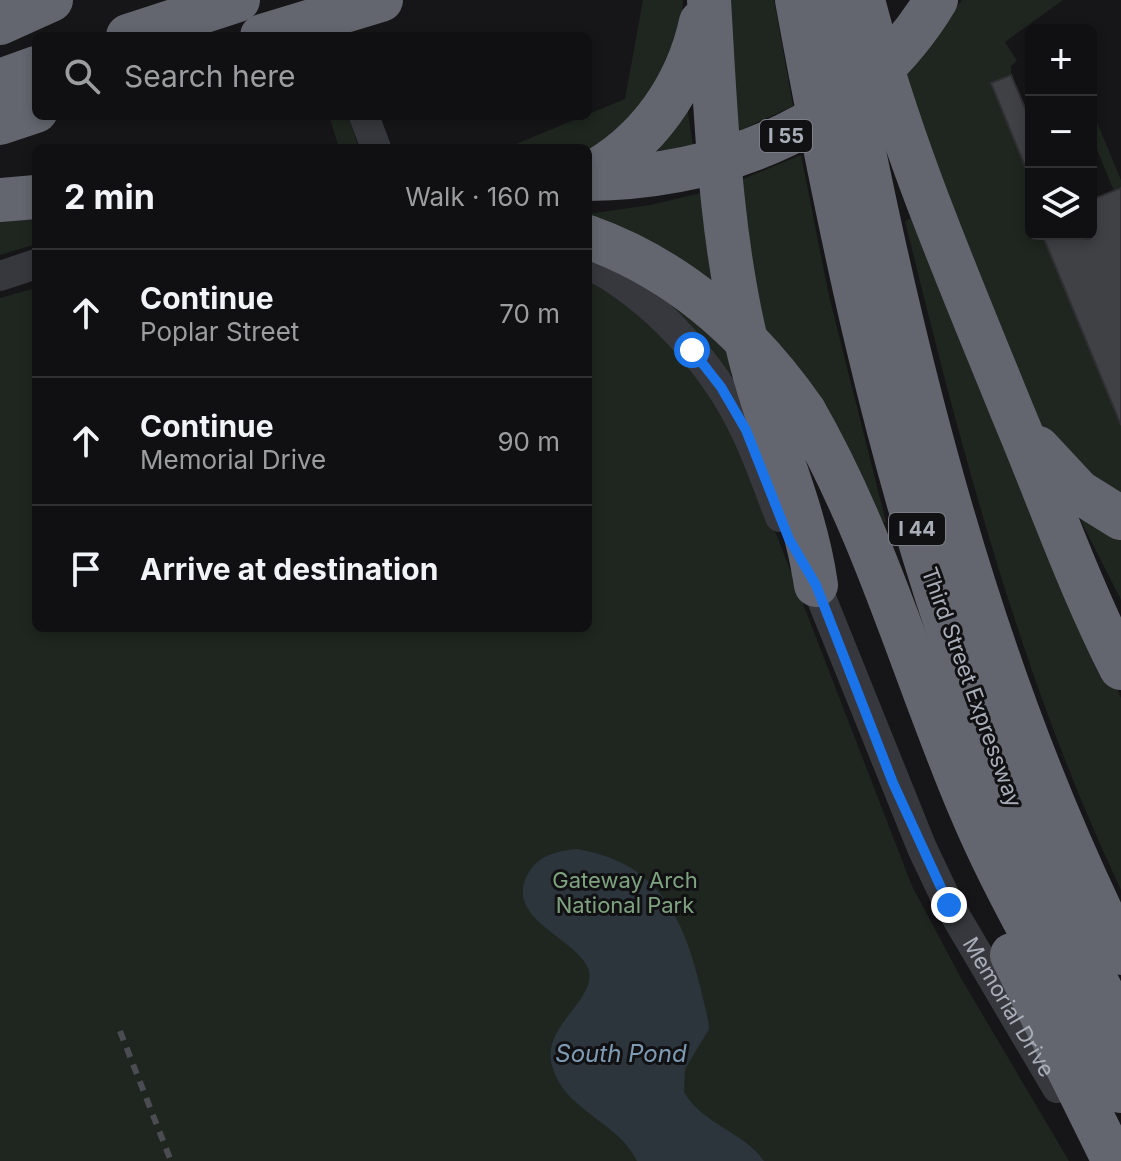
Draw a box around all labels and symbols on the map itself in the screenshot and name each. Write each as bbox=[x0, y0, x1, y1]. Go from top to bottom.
road number: I 55 bbox=[760, 120, 812, 152]
route start bbox=[674, 332, 710, 368]
road number: I 44 bbox=[889, 513, 945, 545]
street label: Third Street Expressway bbox=[916, 563, 1028, 811]
park label: Gateway Arch National Park bbox=[552, 867, 698, 918]
route end bbox=[931, 887, 967, 923]
street label: Memorial Drive bbox=[958, 932, 1060, 1081]
water label: South Pond bbox=[555, 1039, 687, 1068]

